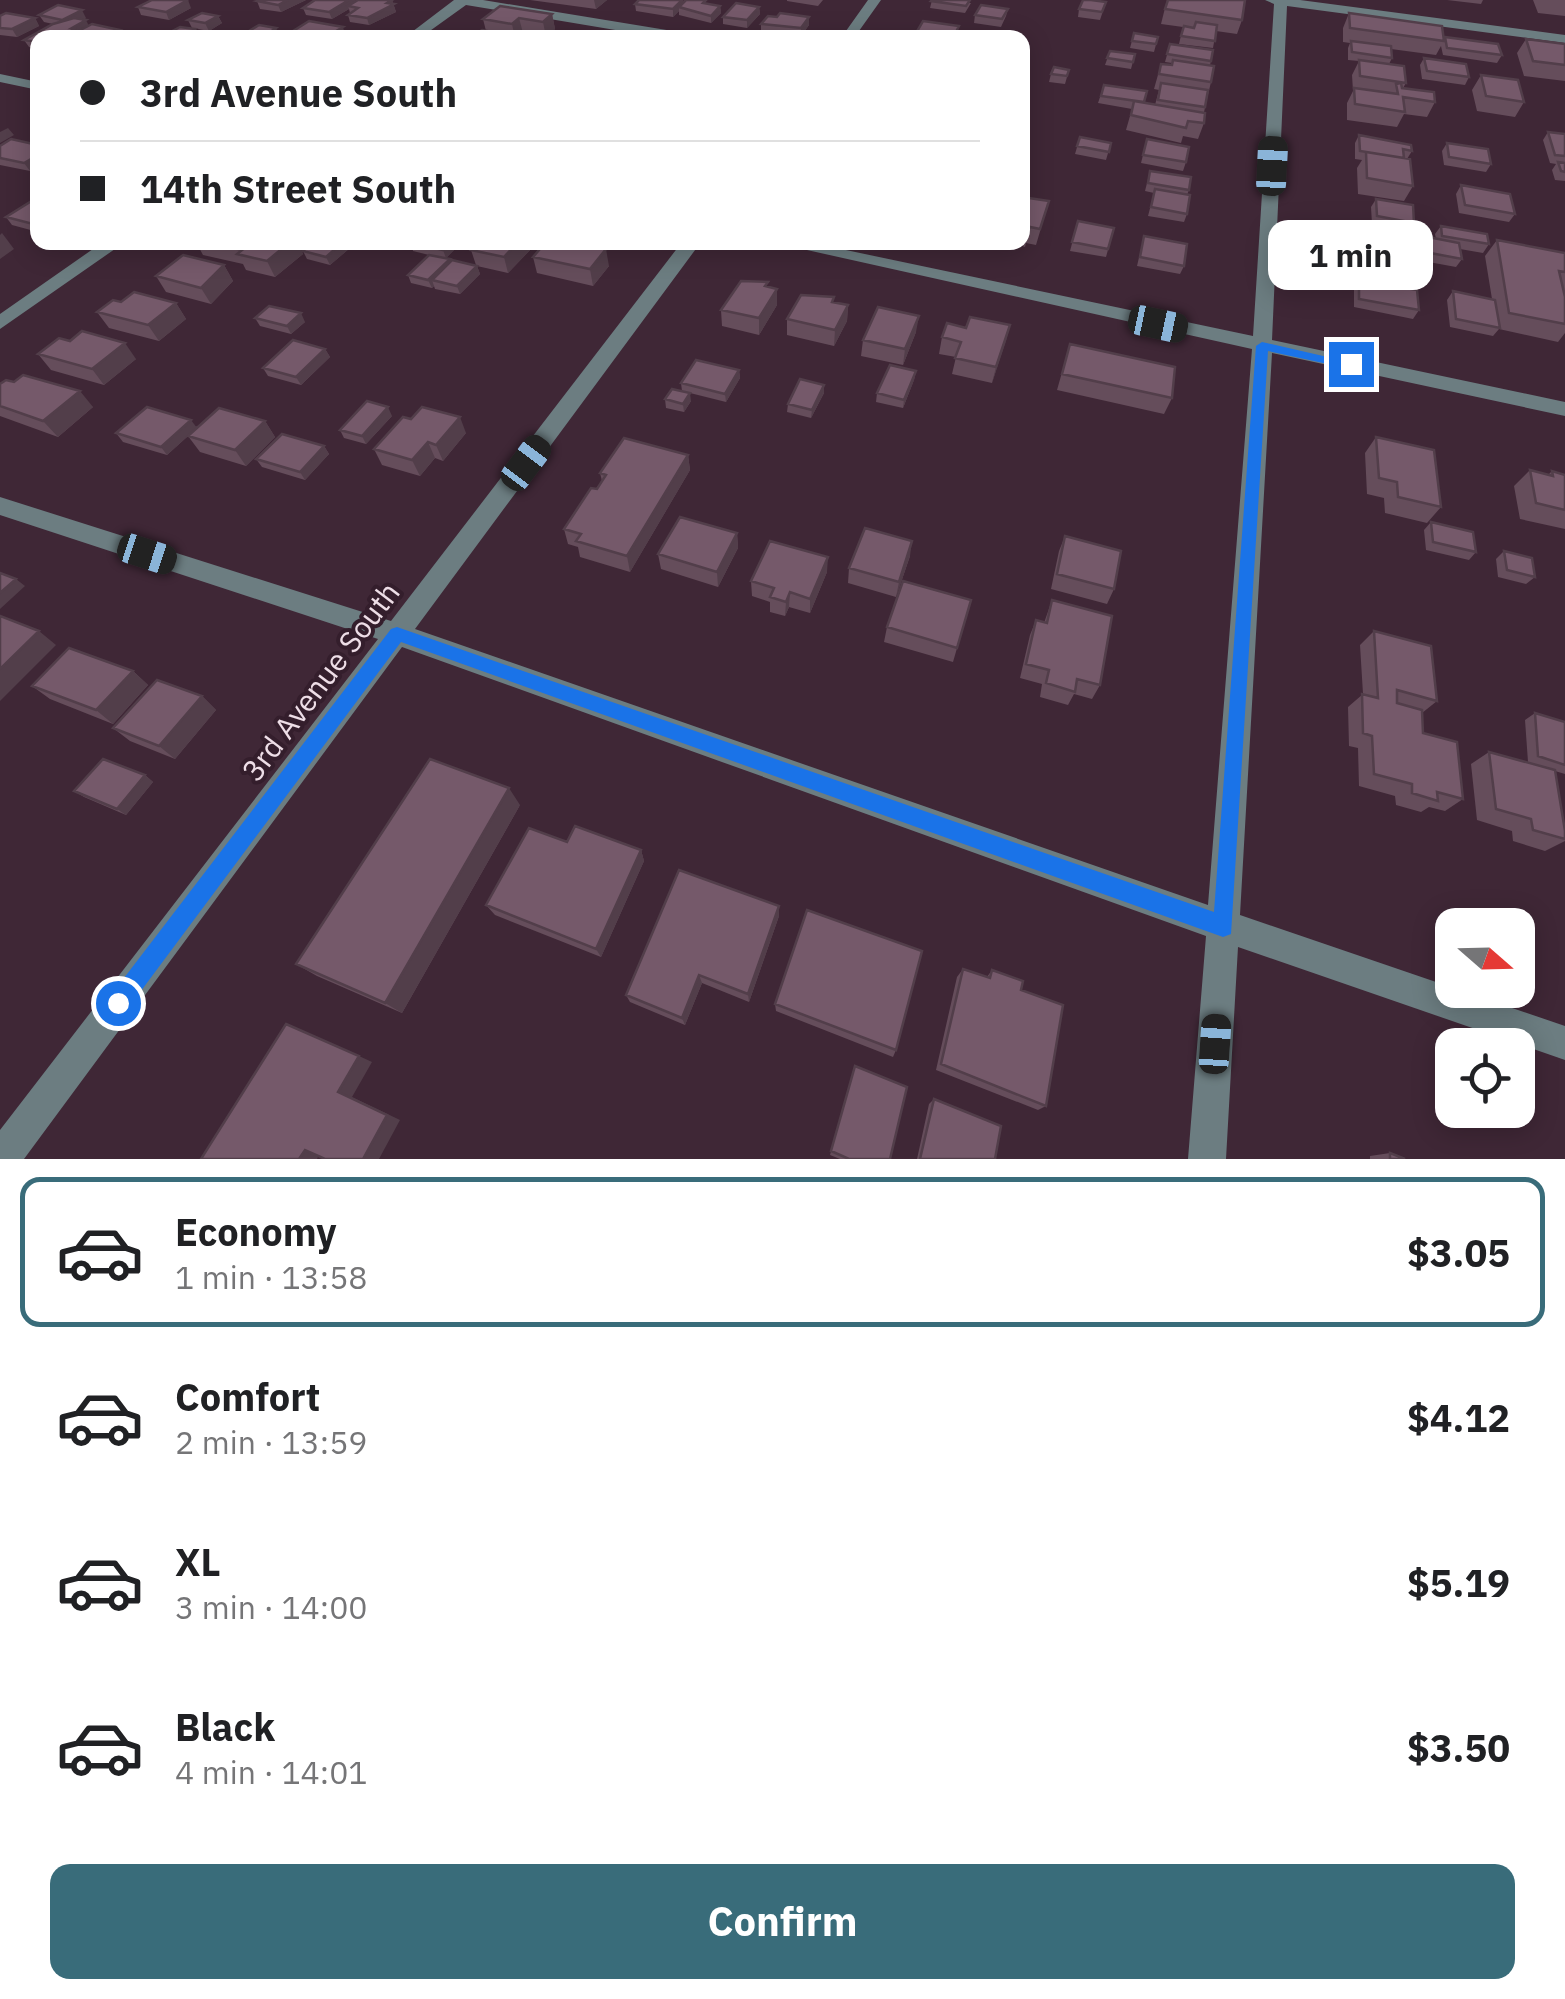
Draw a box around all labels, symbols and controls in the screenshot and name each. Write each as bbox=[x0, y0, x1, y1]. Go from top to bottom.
text: 3rd Avenue South bbox=[140, 68, 457, 117]
car bbox=[1255, 135, 1289, 197]
text: 14th Street South bbox=[140, 164, 456, 213]
callout: 1 min bbox=[1268, 219, 1434, 289]
text: 1 min bbox=[1309, 234, 1392, 276]
car bbox=[1126, 303, 1190, 345]
route end bbox=[1329, 342, 1374, 387]
car bbox=[496, 430, 556, 496]
car bbox=[114, 530, 180, 578]
street label: 3rd Avenue South bbox=[232, 574, 408, 788]
north arrow bbox=[1435, 908, 1535, 1008]
map controls bbox=[1435, 908, 1535, 1128]
route start bbox=[96, 981, 141, 1026]
car bbox=[1198, 1013, 1232, 1075]
button: locate bbox=[1435, 1028, 1535, 1128]
icon: car bbox=[55, 1207, 145, 1297]
text: Economy bbox=[175, 1207, 337, 1256]
text: $3.05 bbox=[1407, 1228, 1510, 1277]
text: 1 min · 13:58 bbox=[175, 1256, 368, 1298]
icon: car bbox=[55, 1372, 145, 1462]
text: Comfort bbox=[175, 1372, 320, 1421]
text: $4.12 bbox=[1407, 1393, 1510, 1442]
text: 2 min · 13:59 bbox=[175, 1421, 368, 1463]
icon: car bbox=[55, 1537, 145, 1627]
text: XL bbox=[175, 1537, 221, 1586]
text: $5.19 bbox=[1407, 1558, 1510, 1607]
text: 3 min · 14:00 bbox=[175, 1586, 368, 1628]
icon: car bbox=[55, 1702, 145, 1792]
text: Black bbox=[175, 1702, 275, 1751]
text: $3.50 bbox=[1407, 1723, 1510, 1772]
text: 4 min · 14:01 bbox=[175, 1751, 368, 1793]
button: Confirm bbox=[50, 1864, 1515, 1979]

